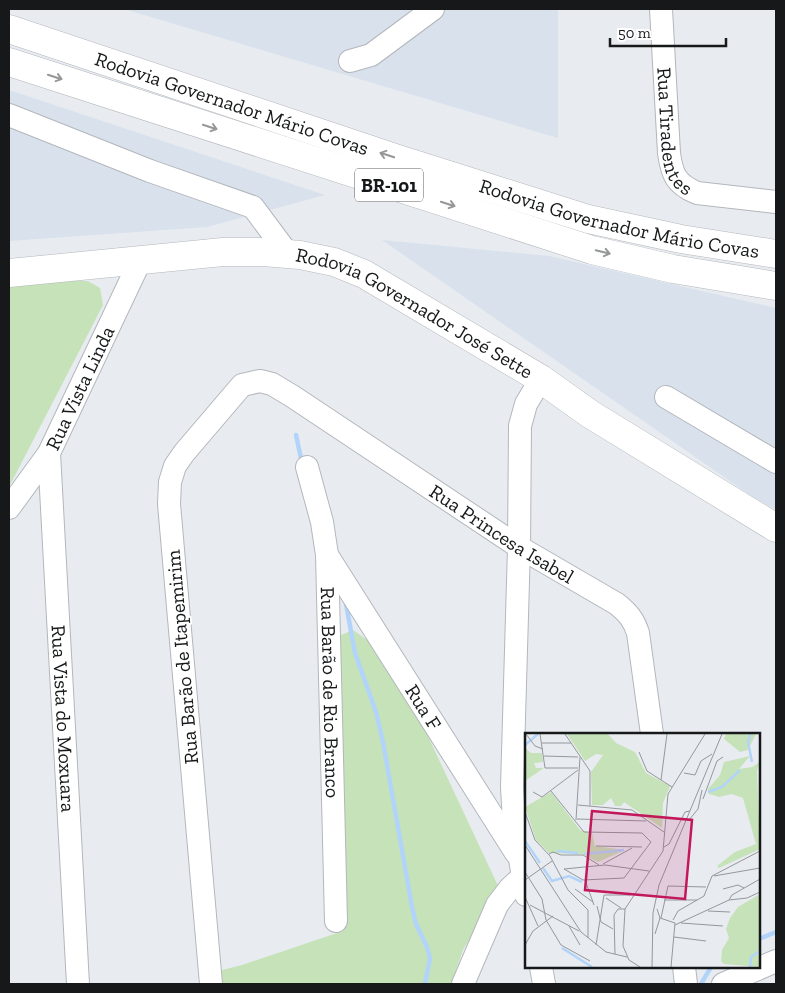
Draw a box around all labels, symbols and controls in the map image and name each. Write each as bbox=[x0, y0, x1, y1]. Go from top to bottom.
scale bar bbox=[610, 15, 726, 47]
text: 50 m bbox=[618, 24, 651, 42]
street label: Rodovia Governador Mário Covas bbox=[92, 47, 372, 160]
street label: Rua Tiradentes bbox=[652, 67, 697, 200]
one-way arrow bbox=[47, 73, 62, 82]
one-way arrow bbox=[201, 123, 217, 132]
one-way arrow bbox=[380, 150, 395, 159]
road number: BR-101 bbox=[355, 168, 423, 202]
street label: Rodovia Governador Mário Covas bbox=[477, 173, 761, 263]
one-way arrow bbox=[439, 200, 455, 209]
street label: Rodovia Governador José Sette bbox=[294, 242, 537, 384]
one-way arrow bbox=[594, 248, 610, 257]
street label: Rua Vista Linda bbox=[40, 322, 120, 454]
street label: Rua Princesa Isabel bbox=[425, 479, 578, 588]
street label: Rua Barão de Itapemirim bbox=[161, 548, 203, 765]
street label: Rua Barão de Rio Branco bbox=[316, 587, 345, 798]
street label: Rua Vista do Moxuara bbox=[46, 624, 81, 813]
street label: Rua F bbox=[400, 680, 447, 734]
inset map bbox=[525, 733, 760, 968]

